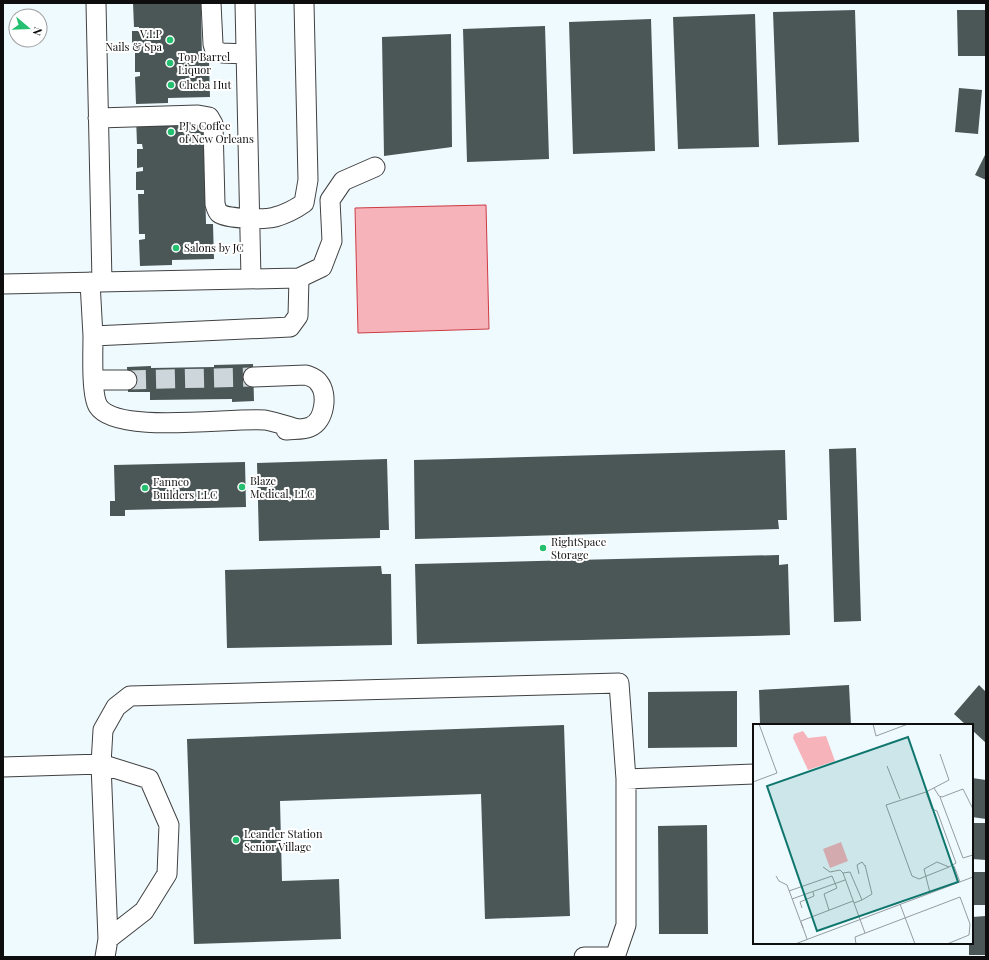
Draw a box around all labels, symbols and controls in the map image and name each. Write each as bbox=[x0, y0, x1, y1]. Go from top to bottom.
north arrow bbox=[8, 8, 48, 48]
text: N bbox=[30, 25, 46, 38]
place label: V.I.P Nails & Spa bbox=[105, 26, 163, 54]
marker: V.I.P Nails & Spa bbox=[165, 35, 175, 45]
place label: Top Barrel Liquor bbox=[178, 49, 230, 77]
marker: Top Barrel Liquor bbox=[165, 58, 175, 68]
place label: Cheba Hut bbox=[179, 77, 231, 92]
marker: Cheba Hut bbox=[166, 80, 176, 90]
place label: PJ's Coffee of New Orleans bbox=[179, 118, 254, 146]
marker: PJ's Coffee of New Orleans bbox=[166, 127, 176, 137]
place label: Salons by JC bbox=[184, 240, 244, 255]
marker: Salons by JC bbox=[171, 243, 181, 253]
place label: Blaze Medical, LLC bbox=[250, 473, 315, 501]
place label: Fannco Builders LLC bbox=[153, 474, 218, 502]
marker: Blaze Medical, LLC bbox=[237, 482, 247, 492]
marker: Fannco Builders LLC bbox=[140, 483, 150, 493]
place label: RightSpace Storage bbox=[551, 534, 607, 562]
marker: RightSpace Storage bbox=[538, 543, 548, 553]
inset map bbox=[753, 724, 973, 944]
place label: Leander Station Senior Village bbox=[244, 826, 323, 854]
marker: Leander Station Senior Village bbox=[231, 835, 241, 845]

